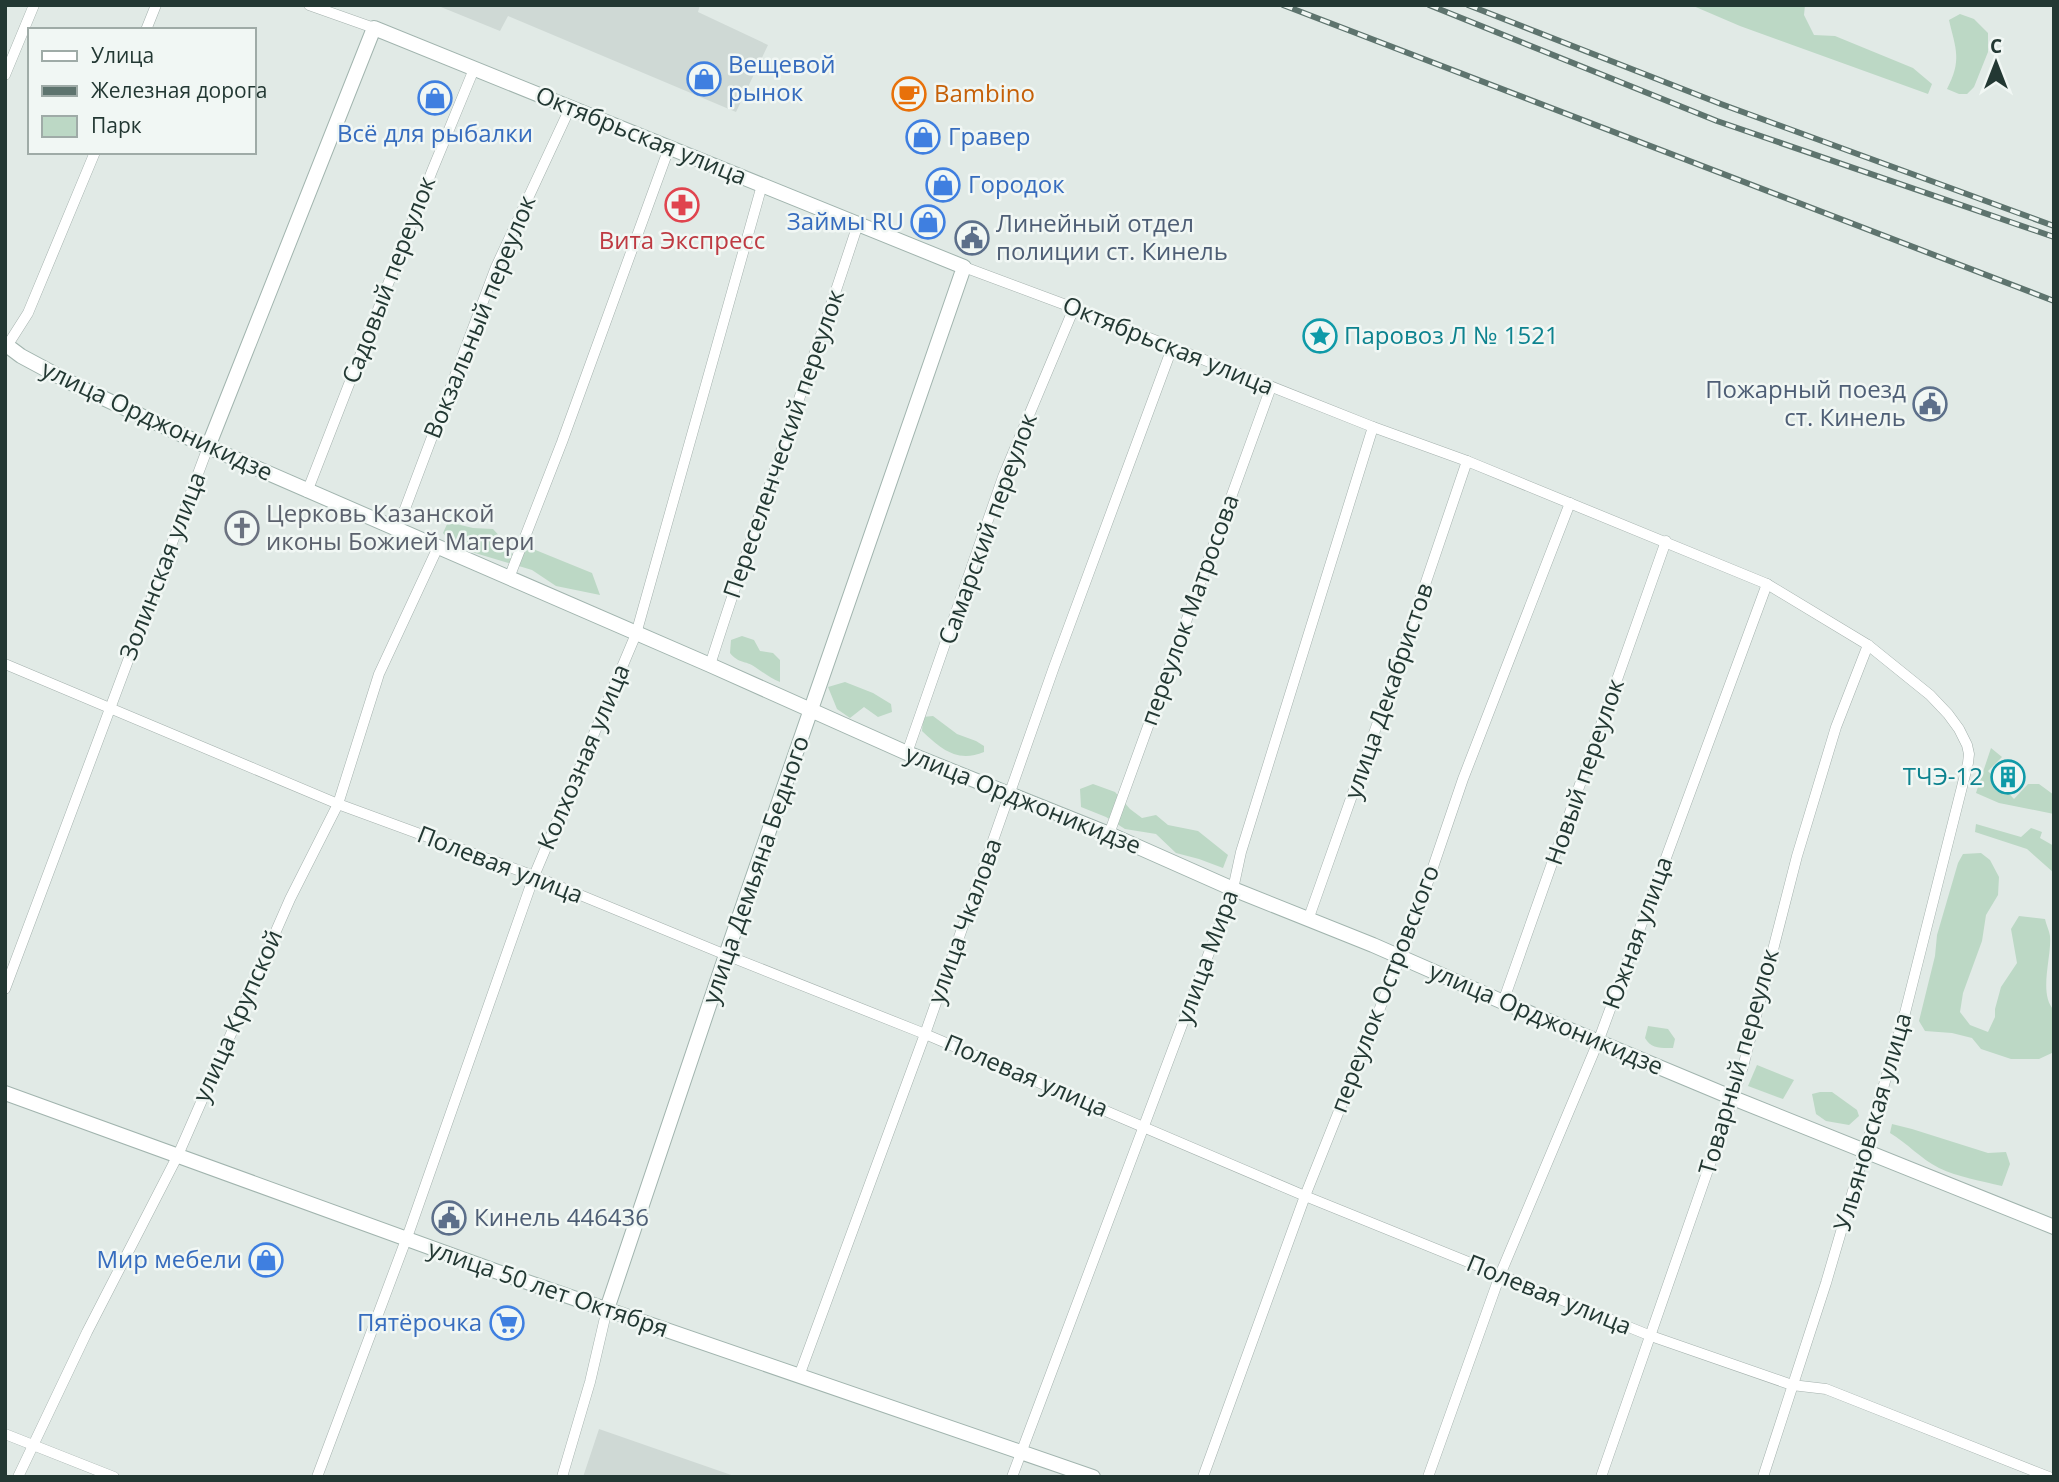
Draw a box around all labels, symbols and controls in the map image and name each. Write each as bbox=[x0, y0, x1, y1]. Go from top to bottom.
legend bbox=[28, 28, 256, 154]
north arrow bbox=[1961, 28, 2031, 98]
text: С bbox=[1990, 33, 2002, 59]
text: Улица bbox=[91, 41, 154, 69]
place label: Вещевой рынок bbox=[728, 47, 835, 108]
shop icon: Вещевой рынок bbox=[685, 60, 723, 98]
cafe icon: Bambino bbox=[890, 75, 928, 113]
text: Железная дорога bbox=[91, 76, 267, 104]
place label: Bambino bbox=[934, 76, 1035, 109]
street label: Октябрьская улица bbox=[531, 77, 752, 192]
shop icon: Всё для рыбалки bbox=[416, 79, 454, 117]
text: Парк bbox=[91, 111, 142, 139]
place label: Всё для рыбалки bbox=[337, 116, 533, 149]
shop icon: Гравер bbox=[904, 118, 942, 156]
place label: Гравер bbox=[948, 119, 1030, 152]
shop icon: Городок bbox=[924, 166, 962, 204]
place label: Городок bbox=[968, 167, 1065, 200]
street label: Садовый переулок bbox=[333, 171, 443, 388]
pharmacy icon: Вита Экспресс bbox=[663, 186, 701, 224]
street label: Вокзальный переулок bbox=[415, 189, 543, 443]
shop icon: Займы RU bbox=[909, 203, 947, 241]
place label: Займы RU bbox=[787, 204, 904, 237]
place label: Линейный отдел полиции ст. Кинель bbox=[996, 206, 1228, 267]
public building icon: Линейный отдел полиции ст. Кинель bbox=[953, 219, 991, 257]
place label: Вита Экспресс bbox=[599, 223, 765, 256]
street label: Переселенческий переулок bbox=[714, 284, 851, 602]
street label: Октябрьская улица bbox=[1058, 287, 1279, 402]
place icon: Паровоз Л № 1521 bbox=[1301, 317, 1339, 355]
place label: Паровоз Л № 1521 bbox=[1344, 318, 1559, 351]
street label: улица Орджоникидзе bbox=[37, 351, 279, 488]
place label: Пожарный поезд ст. Кинель bbox=[1705, 372, 1906, 433]
public building icon: Пожарный поезд ст. Кинель bbox=[1911, 385, 1949, 423]
street label: Самарский переулок bbox=[929, 408, 1044, 649]
street label: Золинская улица bbox=[111, 467, 213, 664]
street label: переулок Матросова bbox=[1131, 489, 1246, 730]
place label: Церковь Казанской иконы Божией Матери bbox=[266, 496, 535, 557]
church icon: Церковь Казанской иконы Божией Матери bbox=[223, 509, 261, 547]
street label: улица Декабристов bbox=[1335, 578, 1440, 803]
street label: Колхозная улица bbox=[529, 658, 637, 854]
street label: Новый переулок bbox=[1536, 673, 1631, 869]
street label: улица Демьяна Бедного bbox=[693, 731, 816, 1008]
street label: улица Орджоникидзе bbox=[901, 736, 1146, 861]
building icon: ТЧЭ-12 bbox=[1989, 758, 2027, 796]
place label: ТЧЭ-12 bbox=[1903, 759, 1983, 792]
street label: Полевая улица bbox=[413, 817, 588, 910]
street label: улица Чкалова bbox=[918, 833, 1009, 1008]
street label: Южная улица bbox=[1594, 852, 1679, 1013]
street label: переулок Островского bbox=[1321, 860, 1446, 1117]
street label: улица Мира bbox=[1166, 885, 1245, 1028]
street label: улица Крупской bbox=[184, 924, 289, 1107]
street label: Товарный переулок bbox=[1689, 944, 1786, 1178]
street label: улица Орджоникидзе bbox=[1424, 953, 1669, 1082]
street label: Ульяновская улица bbox=[1825, 1009, 1919, 1235]
street label: Полевая улица bbox=[940, 1025, 1114, 1124]
public building icon: Кинель 446436 bbox=[430, 1199, 468, 1237]
place label: Кинель 446436 bbox=[474, 1200, 649, 1233]
street label: улица 50 лет Октября bbox=[424, 1231, 673, 1344]
shop icon: Мир мебели bbox=[247, 1241, 285, 1279]
place label: Мир мебели bbox=[96, 1242, 242, 1275]
street label: Полевая улица bbox=[1462, 1246, 1637, 1342]
supermarket icon: Пятёрочка bbox=[488, 1304, 526, 1342]
place label: Пятёрочка bbox=[357, 1305, 482, 1338]

